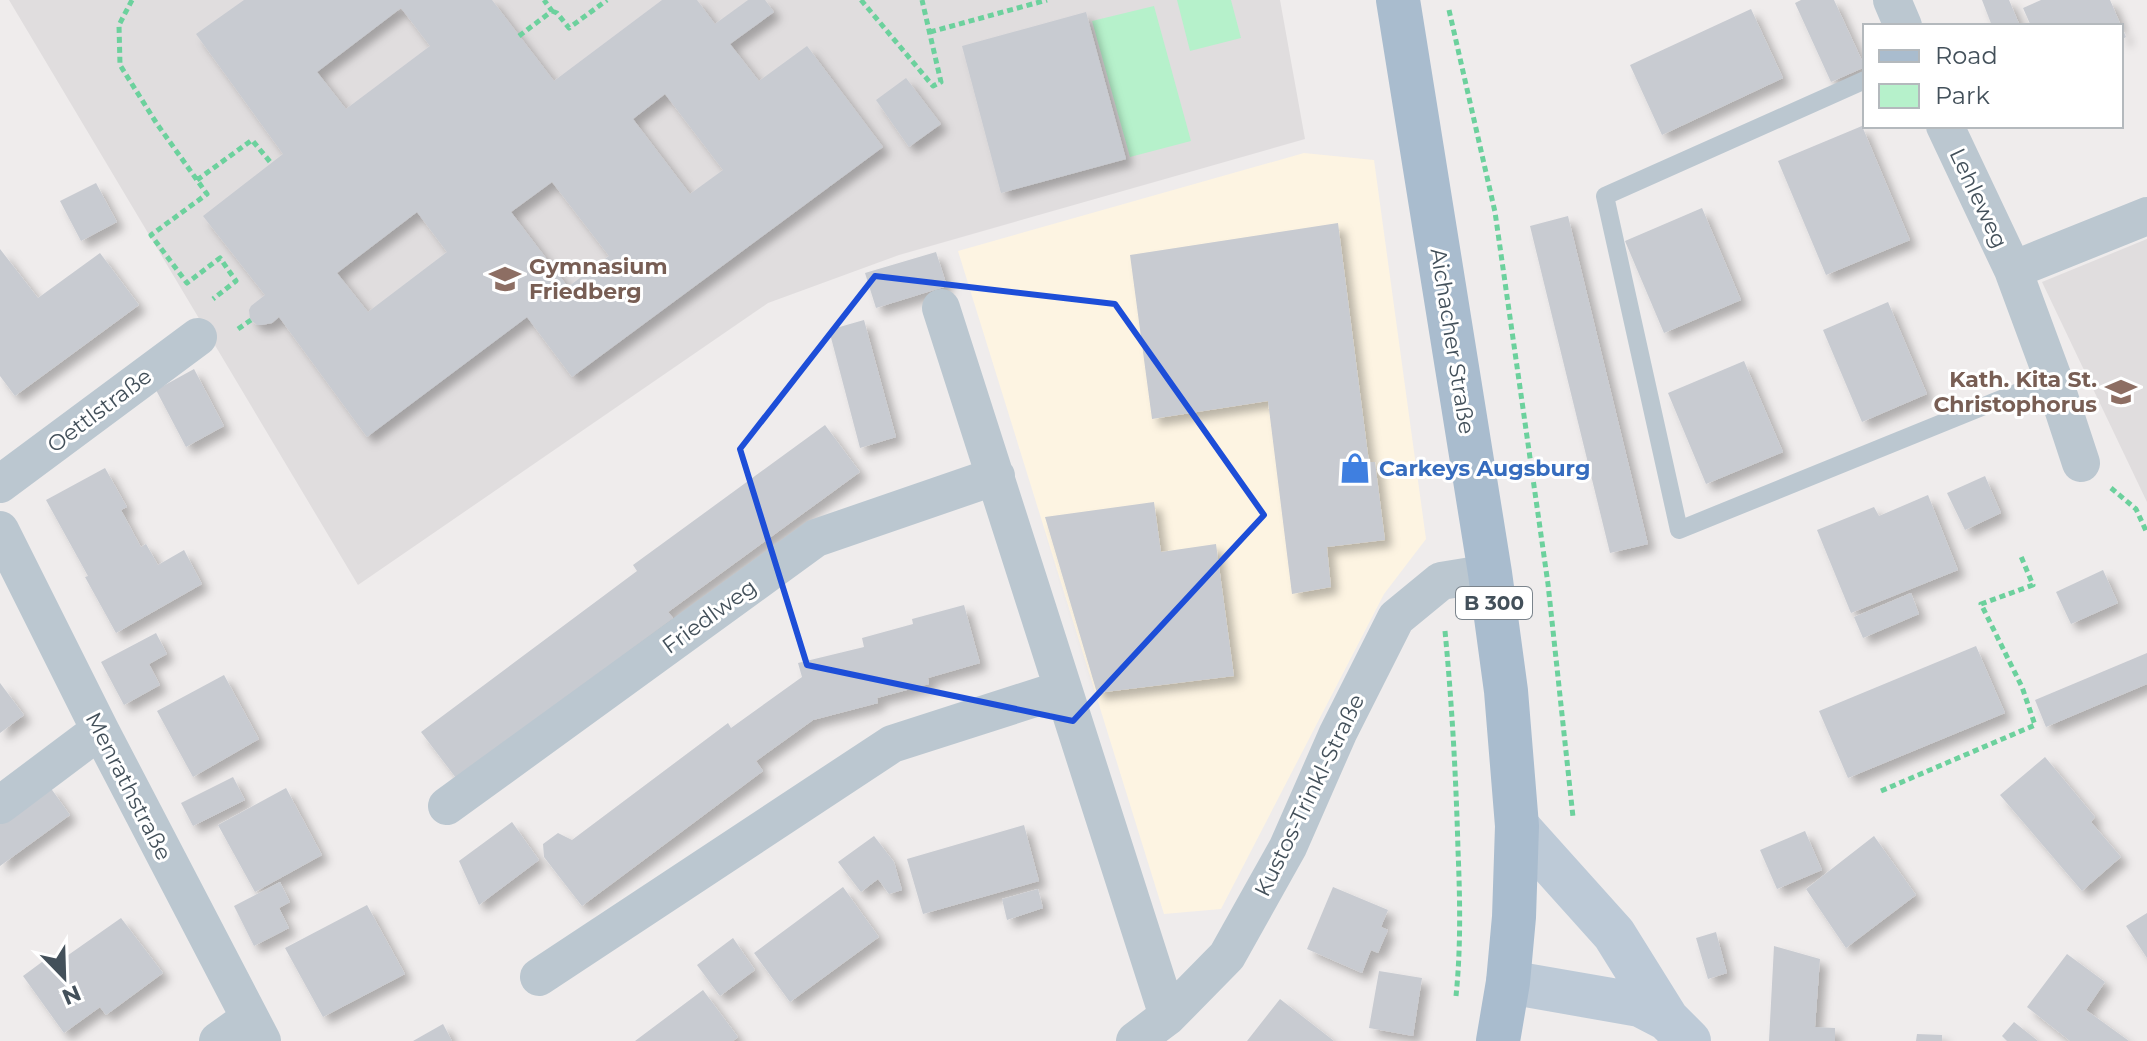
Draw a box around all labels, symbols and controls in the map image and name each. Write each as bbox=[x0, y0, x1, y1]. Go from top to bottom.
legend bbox=[1863, 24, 2123, 128]
text: Road bbox=[1935, 41, 1998, 70]
text: Park bbox=[1935, 81, 1990, 110]
street label: Lehleweg bbox=[1944, 144, 2013, 253]
street label: Aichacher Straße bbox=[1424, 246, 1481, 436]
place label: Gymnasium Friedberg bbox=[529, 253, 667, 305]
school or university icon: Gymnasium Friedberg bbox=[488, 262, 522, 296]
street label: Oettlstraße bbox=[42, 362, 157, 458]
place label: Kath. Kita St. Christophorus bbox=[1933, 366, 2097, 418]
school or university icon: Kath. Kita St. Christophorus bbox=[2104, 375, 2138, 409]
shop icon: Carkeys Augsburg bbox=[1338, 451, 1372, 485]
place label: Carkeys Augsburg bbox=[1379, 455, 1590, 482]
street label: Friedlweg bbox=[657, 573, 762, 660]
road number: B 300 bbox=[1456, 587, 1532, 619]
street label: Kustos-Trinkl-Straße bbox=[1249, 690, 1370, 901]
street label: Menrathstraße bbox=[80, 708, 177, 865]
north arrow bbox=[24, 937, 104, 1017]
text: N bbox=[58, 979, 85, 1011]

